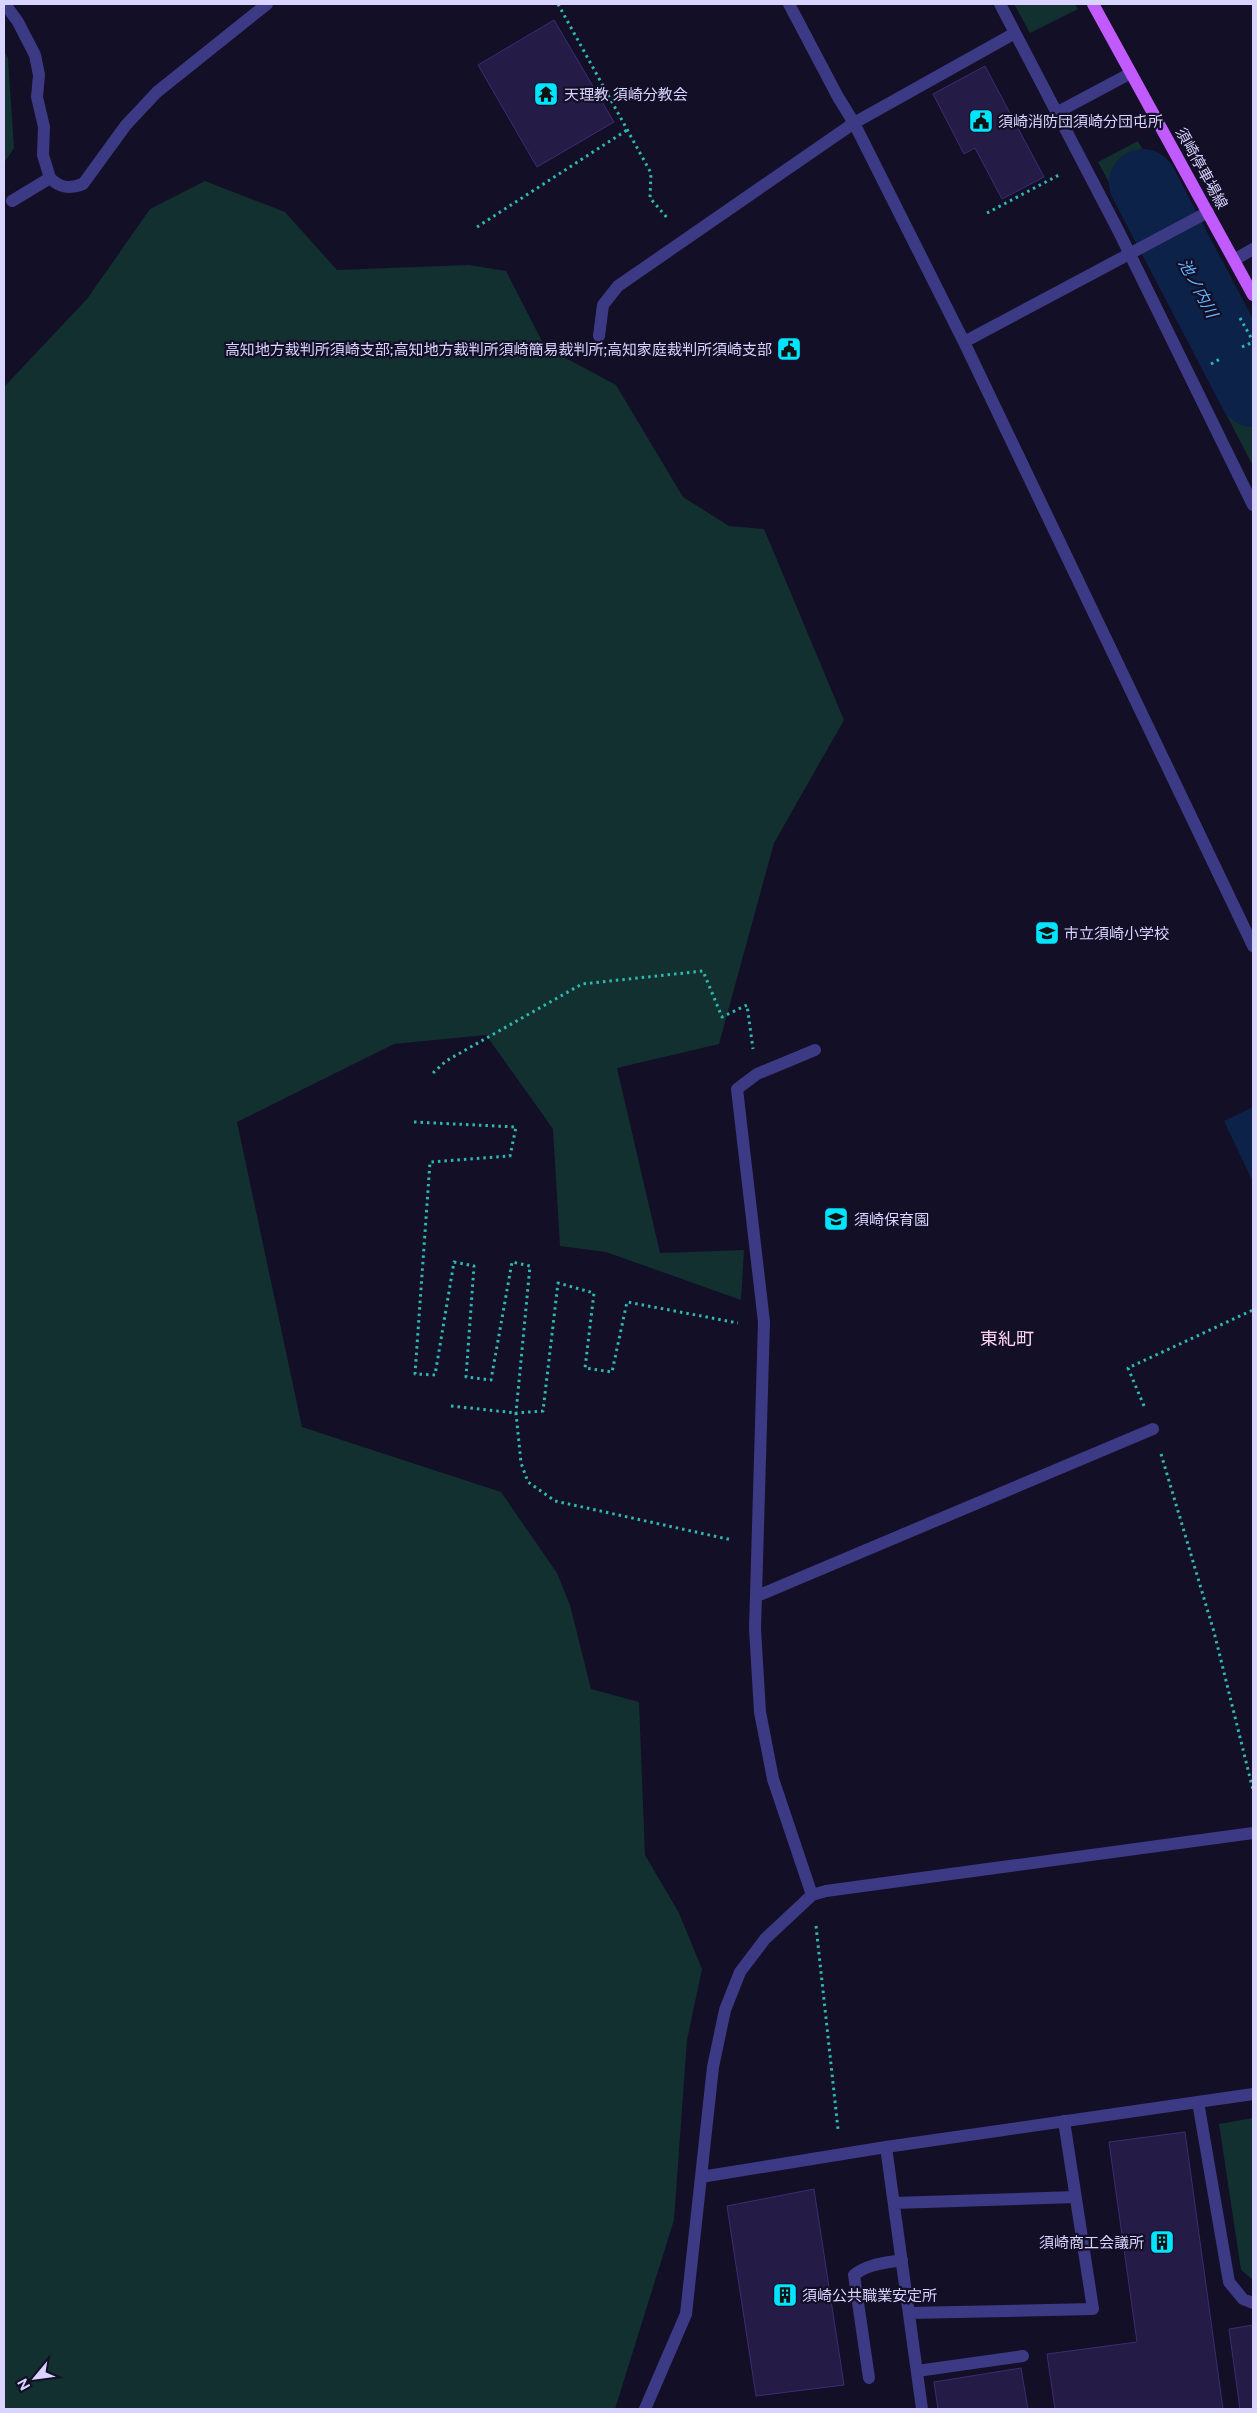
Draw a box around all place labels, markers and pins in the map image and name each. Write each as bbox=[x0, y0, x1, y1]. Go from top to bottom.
temple icon: 天理教 須崎分教会 bbox=[533, 81, 559, 107]
place label: 天理教 須崎分教会 bbox=[564, 86, 688, 103]
public building icon: 須崎消防団須崎分団屯所 bbox=[968, 108, 994, 134]
place label: 須崎消防団須崎分団屯所 bbox=[998, 113, 1163, 130]
public building icon: 高知地方裁判所須崎支部;高知地方裁判所須崎簡易裁判所;高知家庭裁判所須崎支部 bbox=[776, 336, 802, 362]
place label: 高知地方裁判所須崎支部;高知地方裁判所須崎簡易裁判所;高知家庭裁判所須崎支部 bbox=[225, 341, 772, 358]
school or university icon: 市立須崎小学校 bbox=[1034, 920, 1060, 946]
place label: 市立須崎小学校 bbox=[1064, 925, 1169, 942]
school or university icon: 須崎保育園 bbox=[823, 1206, 849, 1232]
place label: 須崎保育園 bbox=[854, 1211, 929, 1228]
building icon: 須崎商工会議所 bbox=[1149, 2229, 1175, 2255]
place label: 須崎商工会議所 bbox=[1039, 2234, 1144, 2251]
building icon: 須崎公共職業安定所 bbox=[772, 2282, 798, 2308]
place label: 須崎公共職業安定所 bbox=[802, 2287, 937, 2304]

